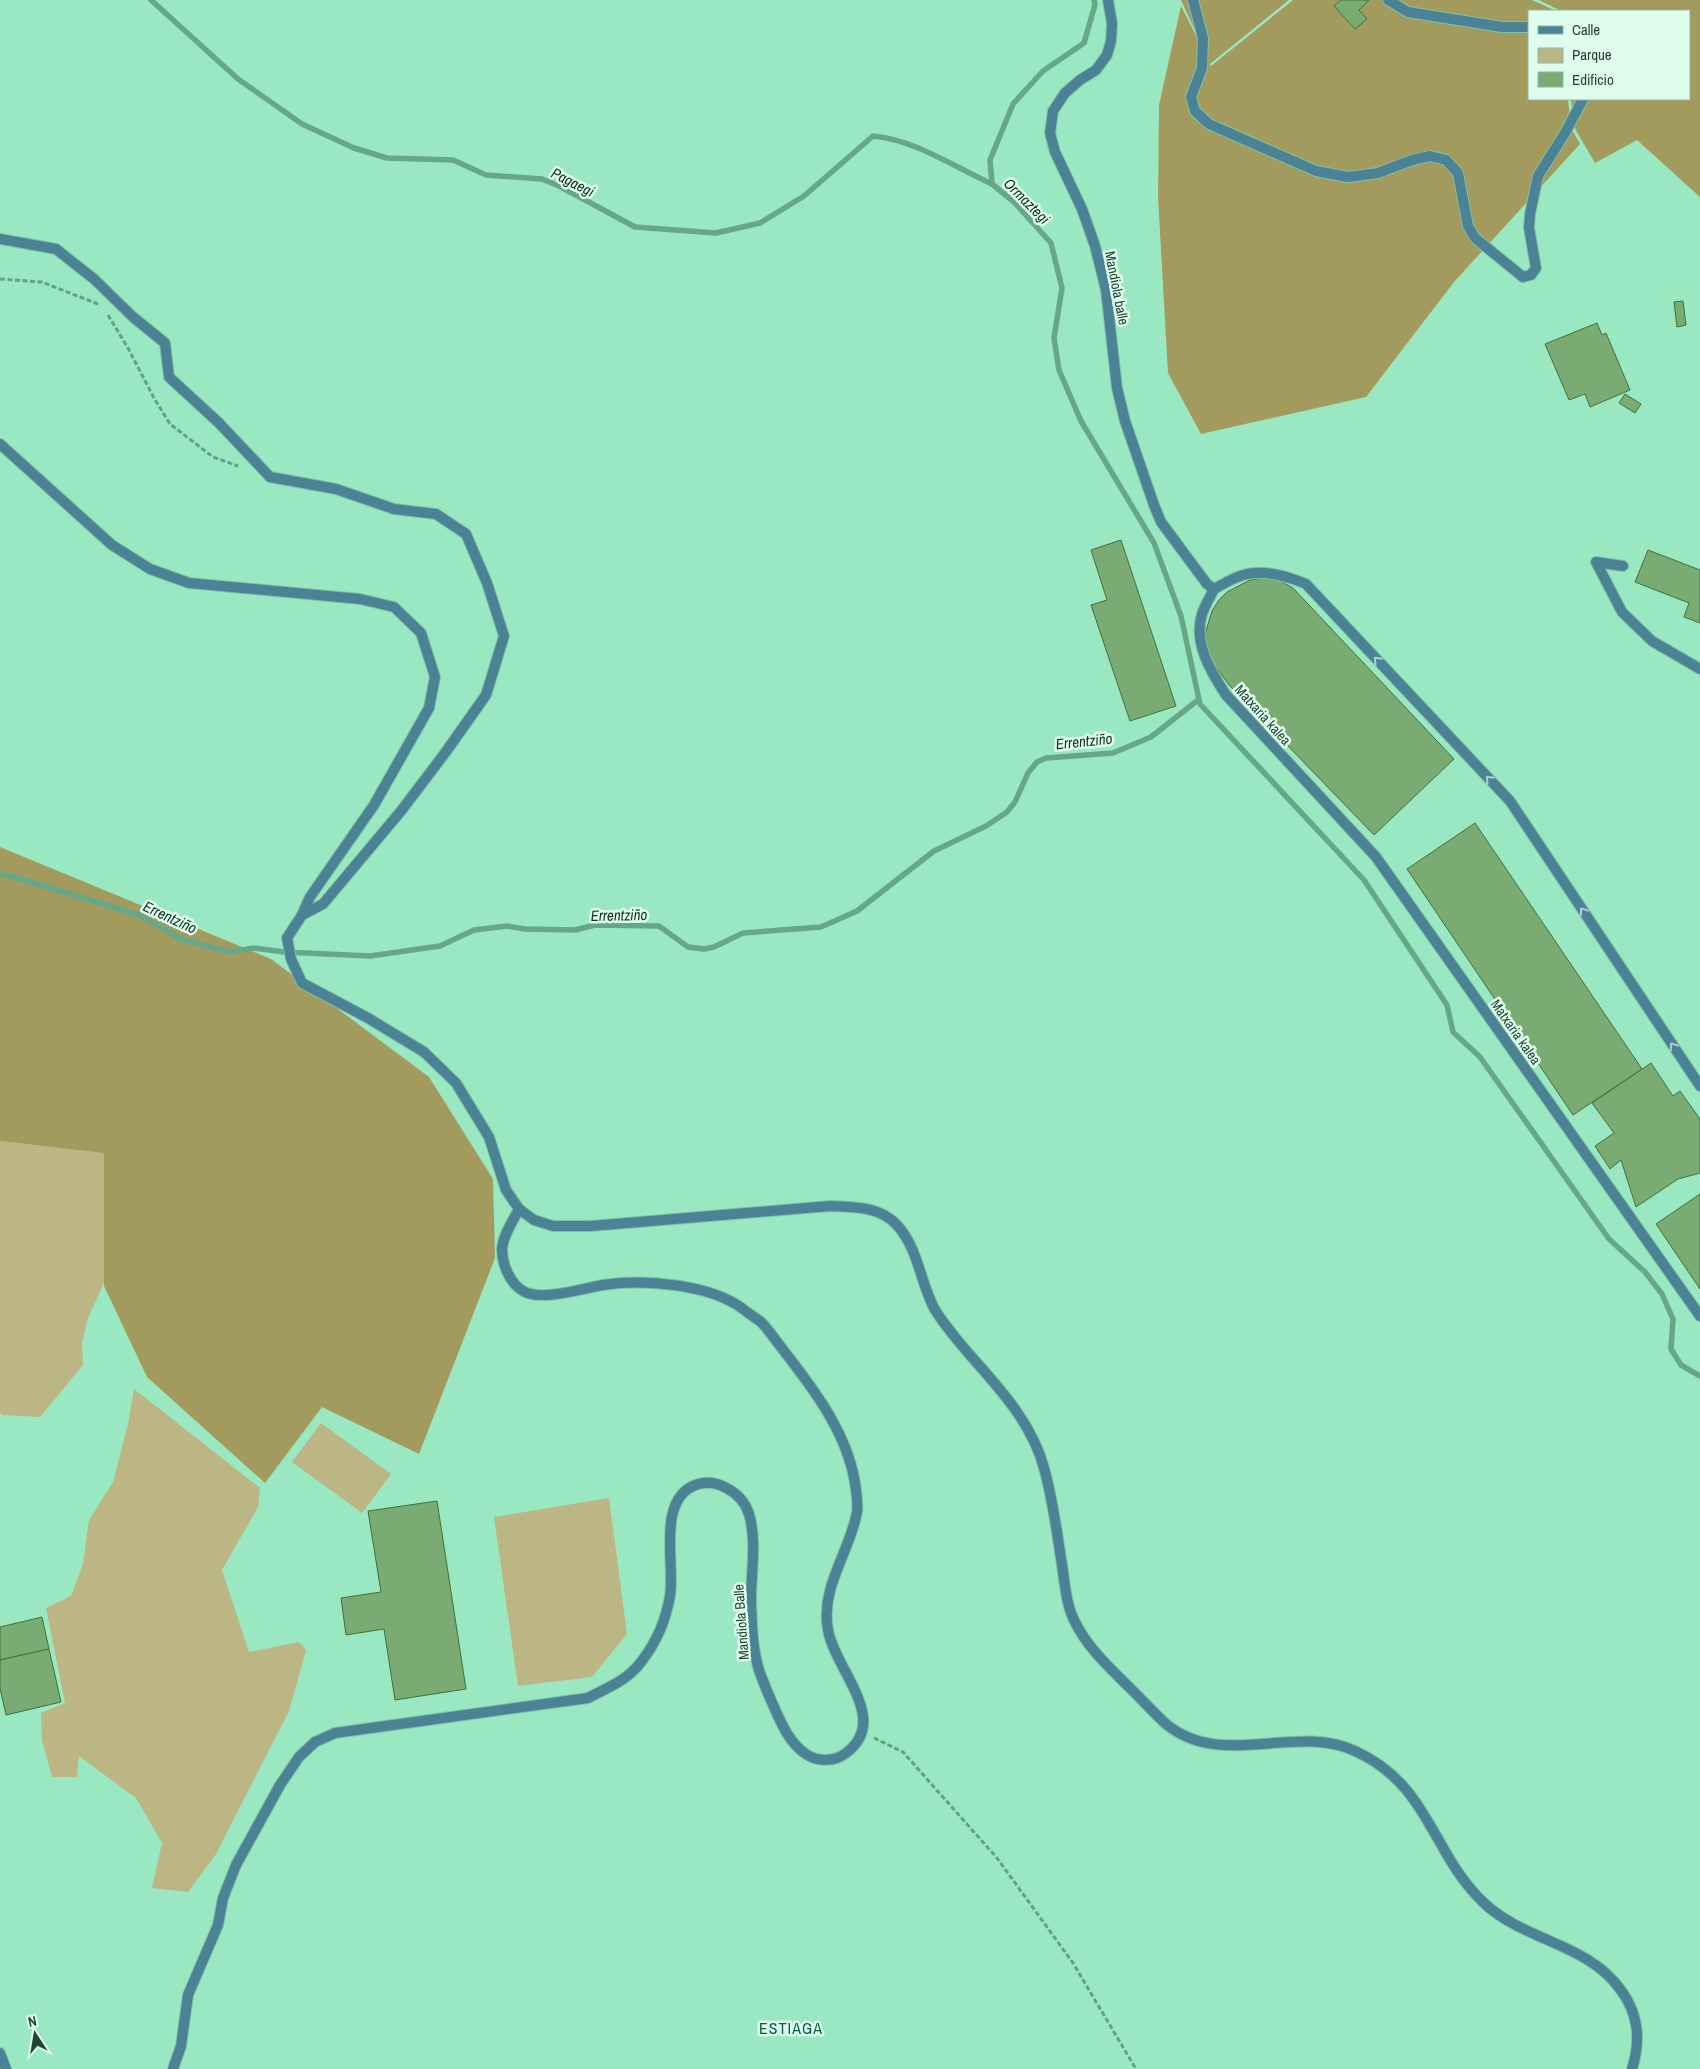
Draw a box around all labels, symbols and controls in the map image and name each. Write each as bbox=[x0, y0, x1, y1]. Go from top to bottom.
legend bbox=[1528, 10, 1690, 100]
text: Calle bbox=[1572, 19, 1600, 40]
text: Parque bbox=[1572, 44, 1612, 65]
text: Edificio bbox=[1572, 69, 1614, 90]
water label: Pagaegi bbox=[548, 162, 599, 202]
water label: Ormaztegi bbox=[999, 173, 1055, 229]
street label: Mandiola balle bbox=[1101, 250, 1133, 326]
one-way arrow bbox=[1374, 657, 1383, 666]
street label: Matxaria kalea bbox=[1231, 681, 1295, 749]
water label: Errentziño bbox=[1055, 728, 1113, 754]
one-way arrow bbox=[1486, 775, 1495, 784]
water label: Errentziño bbox=[140, 895, 200, 939]
water label: Errentziño bbox=[590, 904, 648, 926]
one-way arrow bbox=[1580, 907, 1589, 916]
street label: Matxaria kalea bbox=[1487, 996, 1545, 1069]
one-way arrow bbox=[1670, 1042, 1679, 1052]
street label: Mandiola Balle bbox=[729, 1583, 753, 1661]
north arrow bbox=[10, 2009, 60, 2059]
text: N bbox=[26, 2012, 38, 2031]
district label: ESTIAGA bbox=[759, 2017, 823, 2039]

